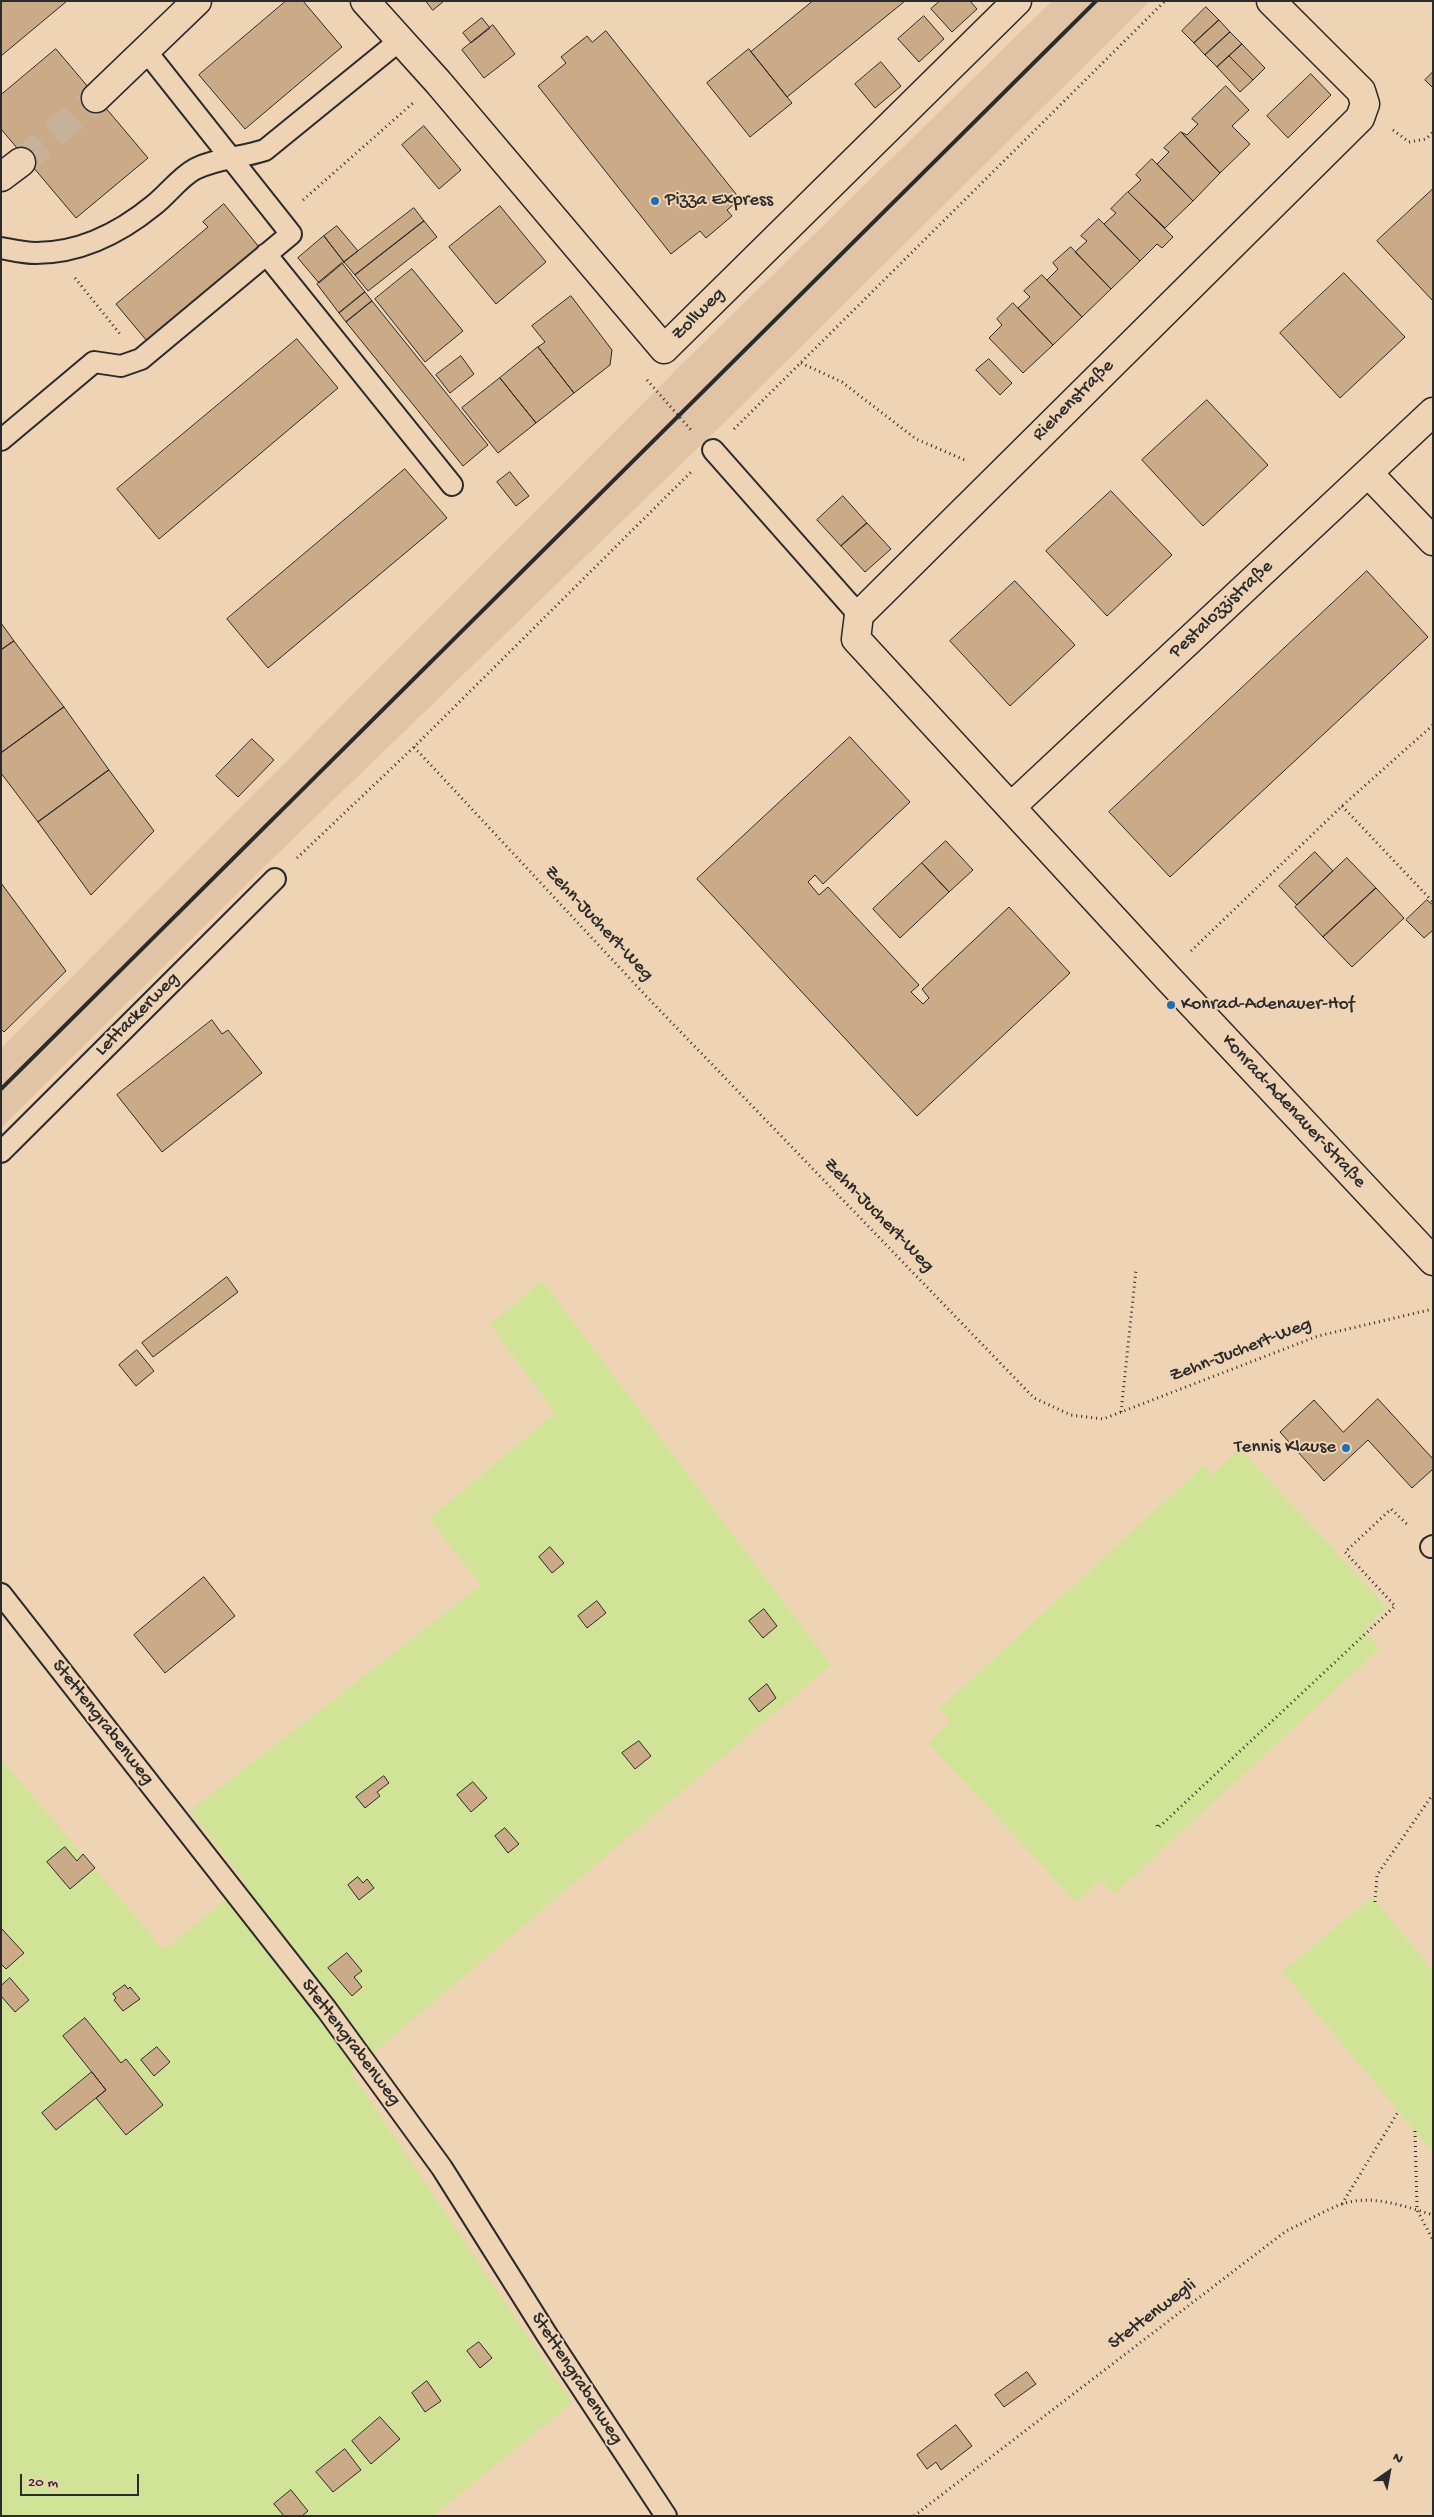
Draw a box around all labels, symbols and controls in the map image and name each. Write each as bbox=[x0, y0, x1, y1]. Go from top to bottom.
place label: Pizza Express bbox=[665, 190, 773, 212]
marker: Pizza Express bbox=[649, 195, 661, 207]
street label: Zollweg bbox=[668, 284, 730, 346]
street label: Riehenstraße bbox=[1028, 355, 1120, 447]
street label: Pestalozzistraße bbox=[1165, 556, 1279, 664]
street label: Zehn-Juchert-Weg bbox=[539, 861, 657, 987]
street label: Lettackerweg bbox=[91, 968, 185, 1062]
place label: Konrad-Adenauer-Hof bbox=[1181, 994, 1354, 1016]
marker: Konrad-Adenauer-Hof bbox=[1165, 999, 1177, 1011]
street label: Konrad-Adenauer-Straße bbox=[1216, 1030, 1370, 1194]
street label: Zehn-Juchert-Weg bbox=[818, 1154, 938, 1278]
street label: Zehn-Juchert-Weg bbox=[1167, 1313, 1315, 1389]
place label: Tennis Klause bbox=[1234, 1437, 1336, 1459]
marker: Tennis Klause bbox=[1340, 1442, 1352, 1454]
street label: Stettengrabenweg bbox=[46, 1656, 158, 1790]
street label: Stettengrabenweg bbox=[295, 1975, 405, 2111]
street label: Stettenwegli bbox=[1104, 2274, 1202, 2356]
street label: Stettengrabenweg bbox=[525, 2309, 627, 2449]
north arrow bbox=[1364, 2447, 1414, 2497]
text: N bbox=[1389, 2449, 1406, 2469]
scale bar bbox=[22, 2464, 141, 2496]
text: 20 m bbox=[28, 2474, 58, 2492]

